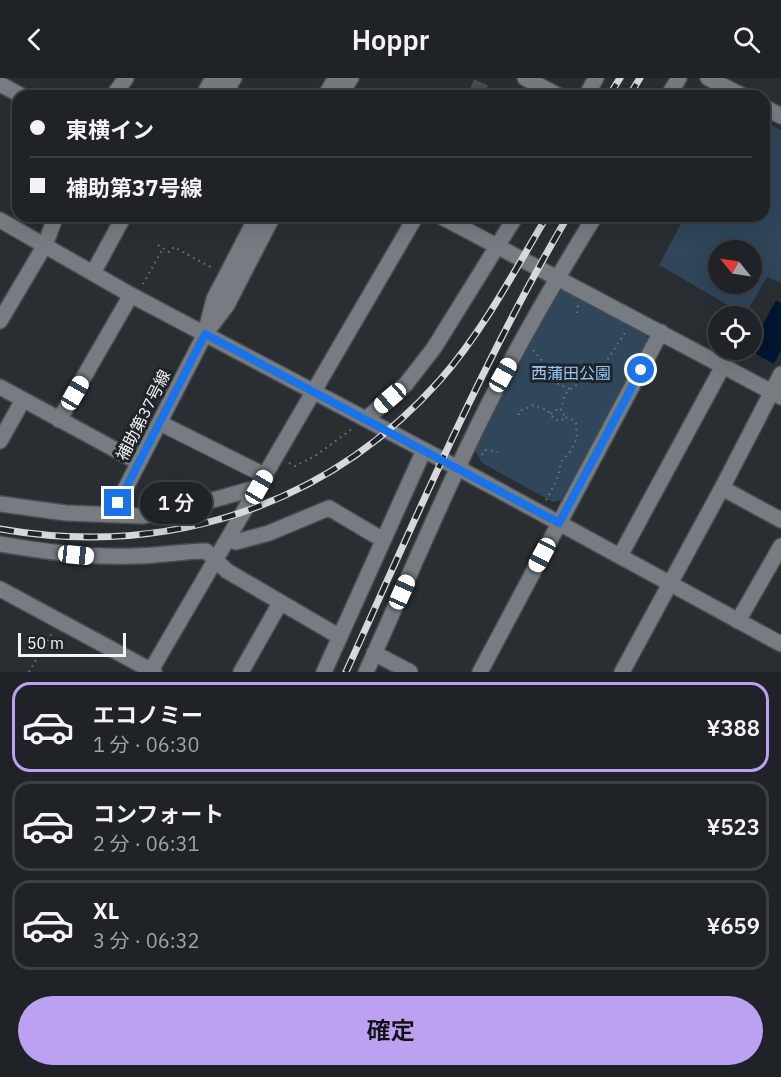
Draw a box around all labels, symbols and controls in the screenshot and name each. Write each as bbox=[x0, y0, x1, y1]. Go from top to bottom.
text: Hoppr bbox=[352, 22, 429, 57]
icon: back bbox=[18, 23, 51, 56]
icon: search bbox=[730, 23, 763, 56]
text: 東横イン bbox=[66, 115, 154, 144]
text: 補助第37号線 bbox=[66, 173, 202, 202]
north arrow bbox=[708, 240, 762, 294]
map controls bbox=[708, 240, 762, 360]
button: locate bbox=[708, 306, 762, 360]
car bbox=[486, 355, 520, 395]
route start bbox=[627, 356, 654, 383]
park label: 西蒲田公園 bbox=[531, 363, 611, 383]
street label: 補助第37号線 bbox=[112, 366, 174, 464]
car bbox=[58, 373, 92, 413]
car bbox=[371, 379, 409, 417]
car bbox=[242, 467, 276, 507]
callout: 1 分 bbox=[139, 482, 211, 524]
route end bbox=[104, 489, 131, 516]
text: 1 分 bbox=[158, 489, 194, 516]
car bbox=[526, 535, 558, 575]
car bbox=[57, 544, 95, 566]
car bbox=[386, 572, 418, 612]
scale bar bbox=[18, 630, 126, 658]
text: 50 m bbox=[27, 633, 64, 653]
icon: car bbox=[21, 700, 75, 754]
text: エコノミー bbox=[93, 700, 203, 729]
text: ¥388 bbox=[706, 713, 760, 742]
text: 1 分 · 06:30 bbox=[93, 731, 200, 758]
icon: car bbox=[21, 799, 75, 853]
text: コンフォート bbox=[93, 799, 224, 828]
text: ¥523 bbox=[706, 812, 760, 841]
text: 2 分 · 06:31 bbox=[93, 830, 200, 857]
text: XL bbox=[93, 896, 119, 925]
icon: car bbox=[21, 898, 75, 952]
text: ¥659 bbox=[706, 911, 760, 940]
text: 3 分 · 06:32 bbox=[93, 927, 200, 954]
button: 確定 bbox=[18, 996, 763, 1065]

